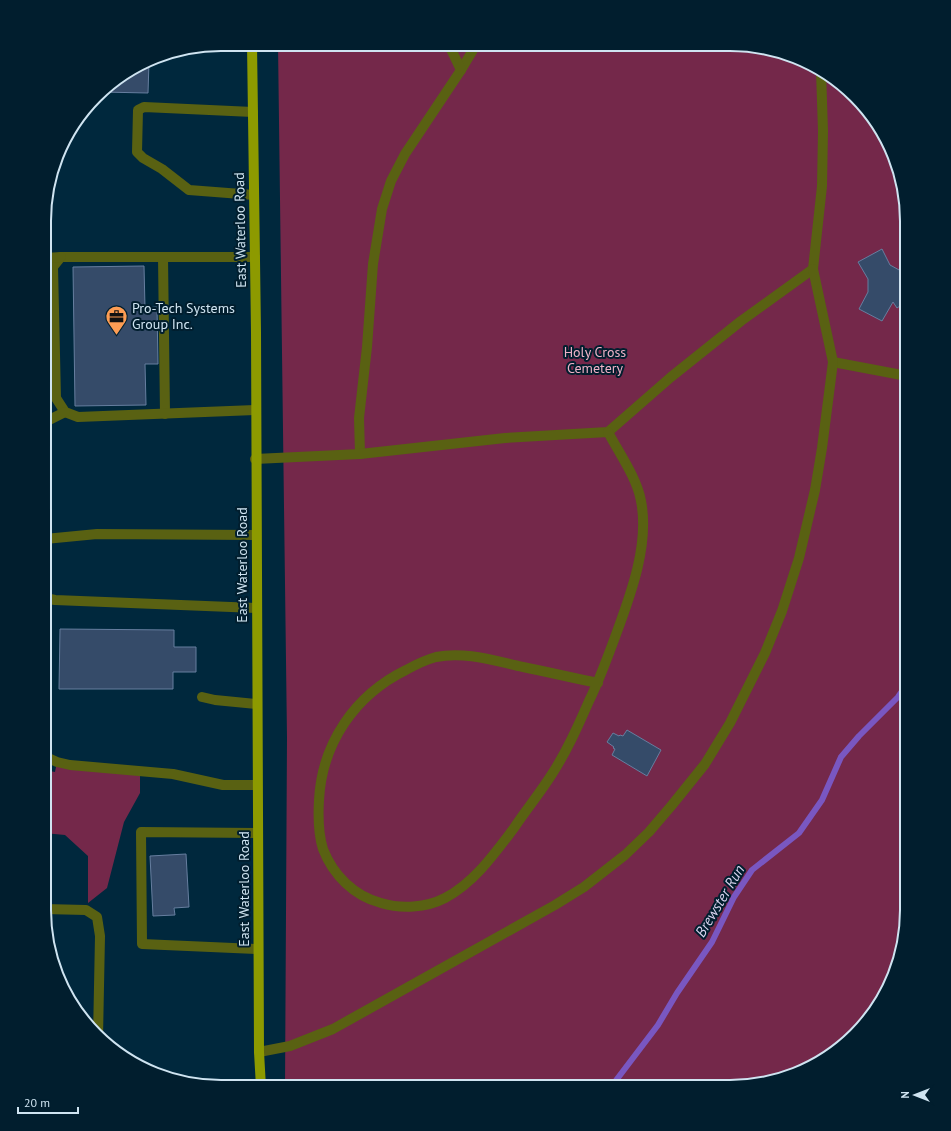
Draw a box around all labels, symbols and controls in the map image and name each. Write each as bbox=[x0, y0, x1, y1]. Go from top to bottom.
street label: East Waterloo Road bbox=[230, 172, 250, 288]
place label: Pro-Tech Systems Group Inc. bbox=[132, 299, 235, 333]
office icon: Pro-Tech Systems Group Inc. bbox=[103, 303, 129, 336]
park label: Holy Cross Cemetery bbox=[564, 343, 626, 377]
street label: East Waterloo Road bbox=[233, 507, 251, 623]
street label: East Waterloo Road bbox=[235, 831, 253, 947]
water label: Brewster Run bbox=[691, 861, 749, 940]
north arrow bbox=[895, 1075, 935, 1115]
scale bar bbox=[18, 1089, 78, 1115]
text: N bbox=[898, 1091, 912, 1099]
text: 20 m bbox=[24, 1095, 50, 1110]

